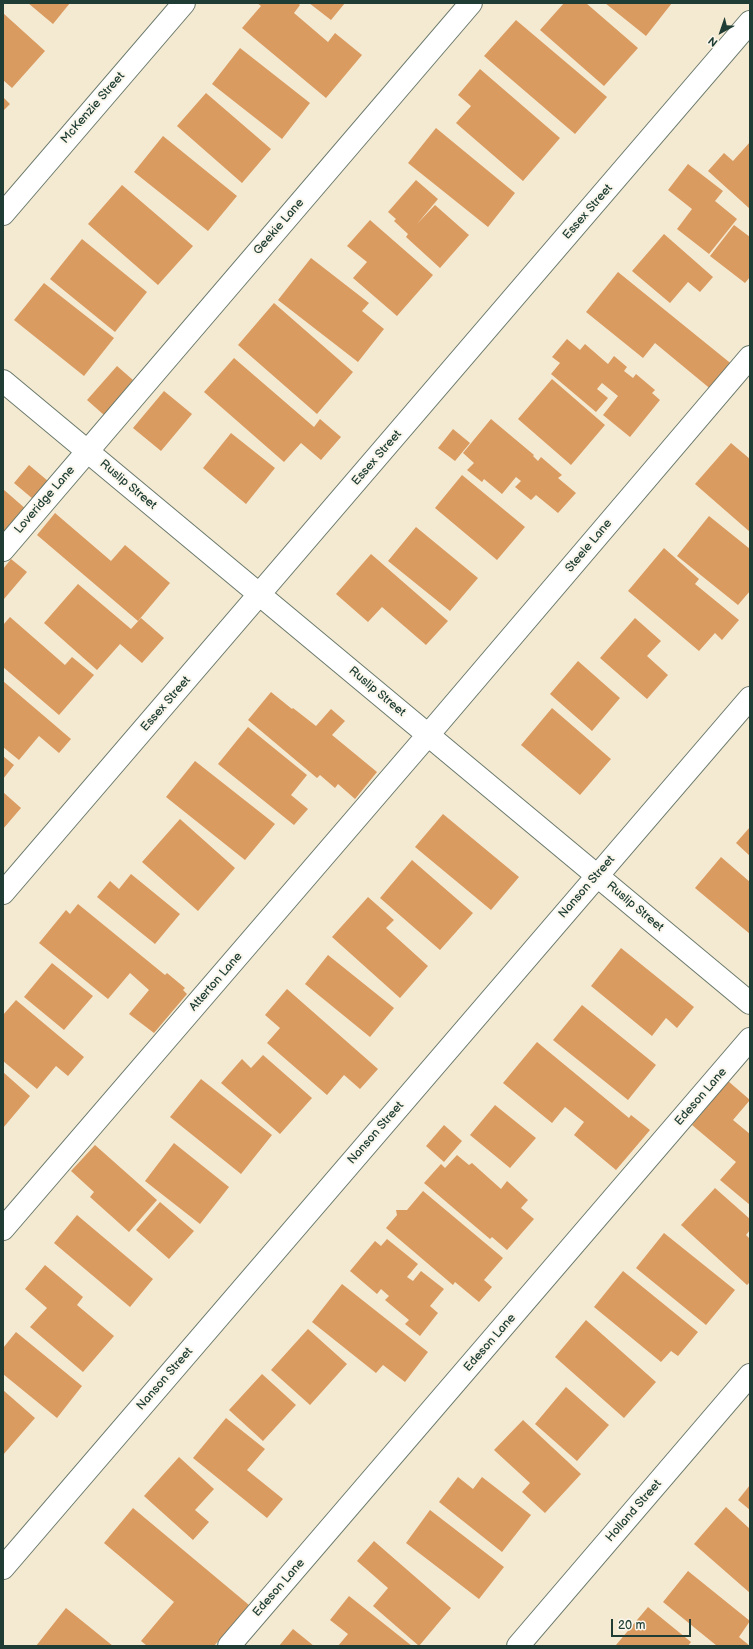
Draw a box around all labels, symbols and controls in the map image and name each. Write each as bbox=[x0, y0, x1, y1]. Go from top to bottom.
north arrow bbox=[701, 12, 741, 52]
text: N bbox=[706, 34, 720, 49]
street label: McKenzie Street bbox=[58, 69, 128, 147]
street label: Essex Street bbox=[560, 181, 616, 243]
street label: Geekie Lane bbox=[251, 196, 307, 258]
street label: Essex Street bbox=[349, 427, 405, 489]
street label: Ruslip Street bbox=[97, 457, 159, 513]
street label: Loveridge Lane bbox=[12, 463, 78, 537]
street label: Steele Lane bbox=[563, 516, 615, 576]
street label: Ruslip Street bbox=[346, 664, 408, 720]
street label: Essex Street bbox=[138, 673, 194, 735]
street label: Nanson Street bbox=[556, 853, 618, 921]
street label: Ruslip Street bbox=[604, 879, 666, 935]
street label: Atterton Lane bbox=[187, 950, 245, 1014]
street label: Edeson Lane bbox=[672, 1065, 730, 1129]
street label: Nanson Street bbox=[345, 1099, 407, 1167]
street label: Edeson Lane bbox=[461, 1311, 519, 1375]
street label: Nanson Street bbox=[134, 1345, 196, 1413]
street label: Holland Street bbox=[603, 1477, 665, 1545]
street label: Edeson Lane bbox=[250, 1556, 308, 1620]
scale bar bbox=[613, 1611, 693, 1637]
text: 20 m bbox=[618, 1618, 645, 1633]

